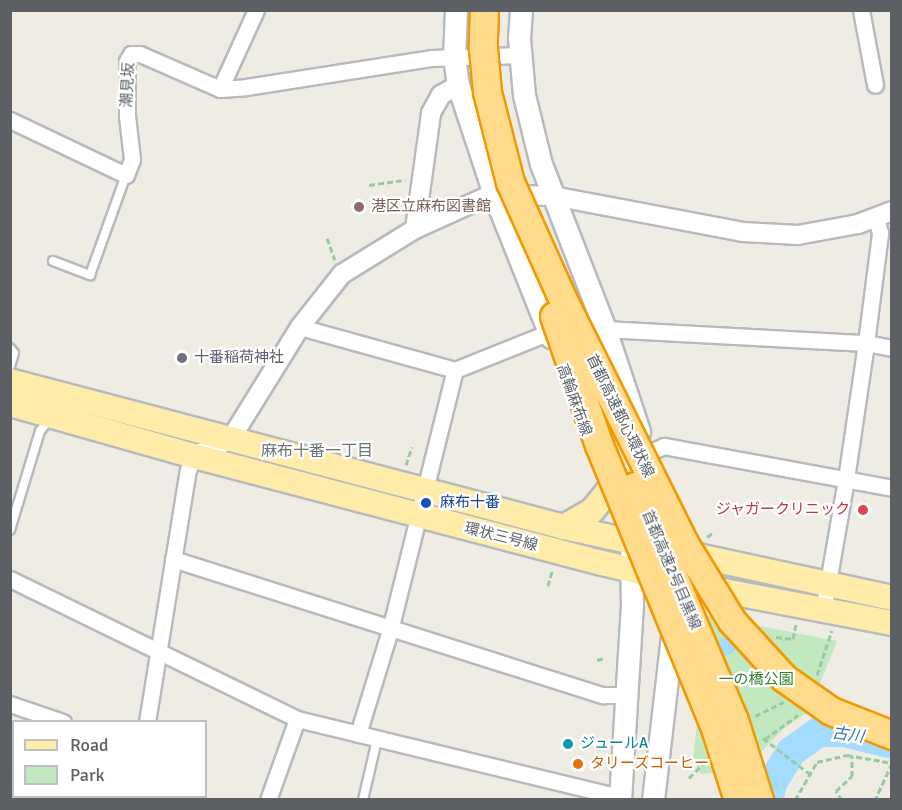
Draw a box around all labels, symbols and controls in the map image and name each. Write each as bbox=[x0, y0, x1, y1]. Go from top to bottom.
street label: 潮見坂 bbox=[118, 62, 138, 108]
place label: 港区立麻布図書館 bbox=[371, 198, 491, 216]
marker: 港区立麻布図書館 bbox=[352, 200, 366, 214]
place label: 十番稲荷神社 bbox=[194, 349, 284, 367]
marker: 十番稲荷神社 bbox=[175, 351, 189, 365]
street label: 首都高速都心環状線 bbox=[582, 351, 658, 481]
street label: 高輪麻布線 bbox=[553, 362, 595, 438]
district label: 麻布十番一丁目 bbox=[261, 441, 373, 461]
marker: 麻布十番 bbox=[417, 494, 435, 512]
place label: 麻布十番 bbox=[440, 494, 500, 512]
place label: ジャガークリニック bbox=[715, 501, 850, 519]
marker: ジャガークリニック bbox=[854, 501, 872, 519]
street label: 首都高速2号目黒線 bbox=[638, 508, 704, 632]
street label: 環状三号線 bbox=[462, 519, 540, 555]
park label: 一の橋公園 bbox=[719, 671, 793, 689]
legend bbox=[12, 720, 207, 798]
water label: 古川 bbox=[831, 723, 865, 747]
text: Road bbox=[70, 734, 109, 756]
place label: ジュールA bbox=[580, 735, 649, 753]
marker: ジュールA bbox=[561, 737, 575, 751]
place label: タリーズコーヒー bbox=[590, 755, 710, 773]
marker: タリーズコーヒー bbox=[571, 757, 585, 771]
text: Park bbox=[70, 764, 105, 786]

